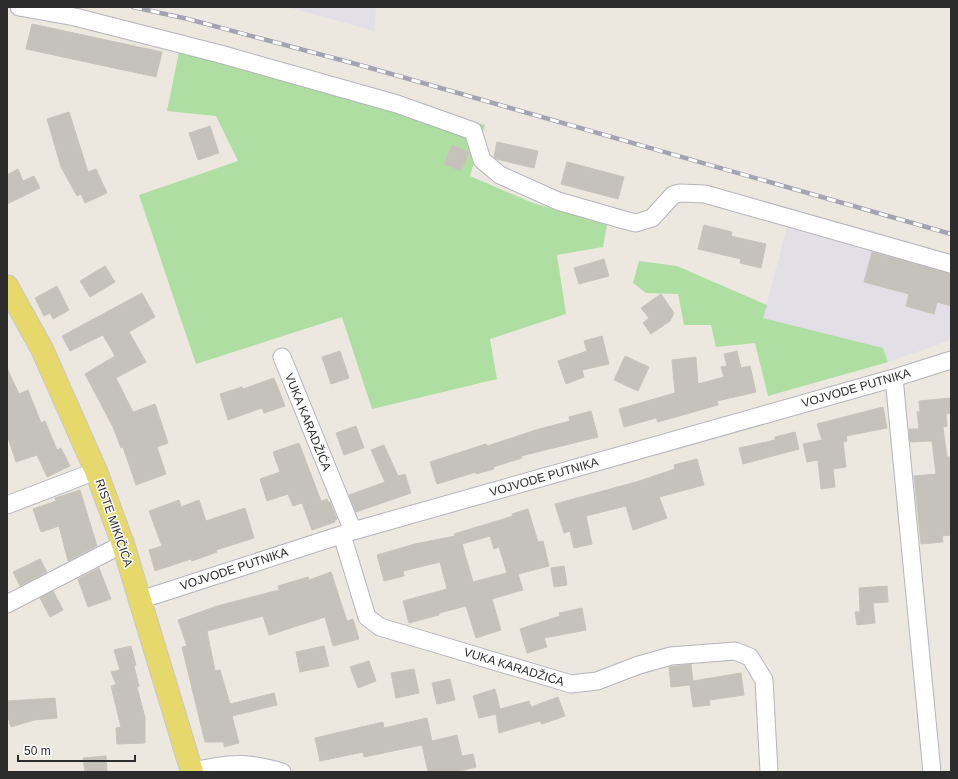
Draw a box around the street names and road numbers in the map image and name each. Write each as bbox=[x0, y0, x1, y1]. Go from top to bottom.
street label: VOJVODE PUTNIKA bbox=[800, 366, 912, 410]
street label: VUKA KARADŽIĆA bbox=[282, 371, 335, 473]
street label: VOJVODE PUTNIKA bbox=[488, 455, 600, 499]
street label: RISTE MIKIČIĆA bbox=[92, 477, 137, 569]
street label: VOJVODE PUTNIKA bbox=[178, 545, 290, 593]
street label: VUKA KARADŽIĆA bbox=[462, 644, 566, 689]

